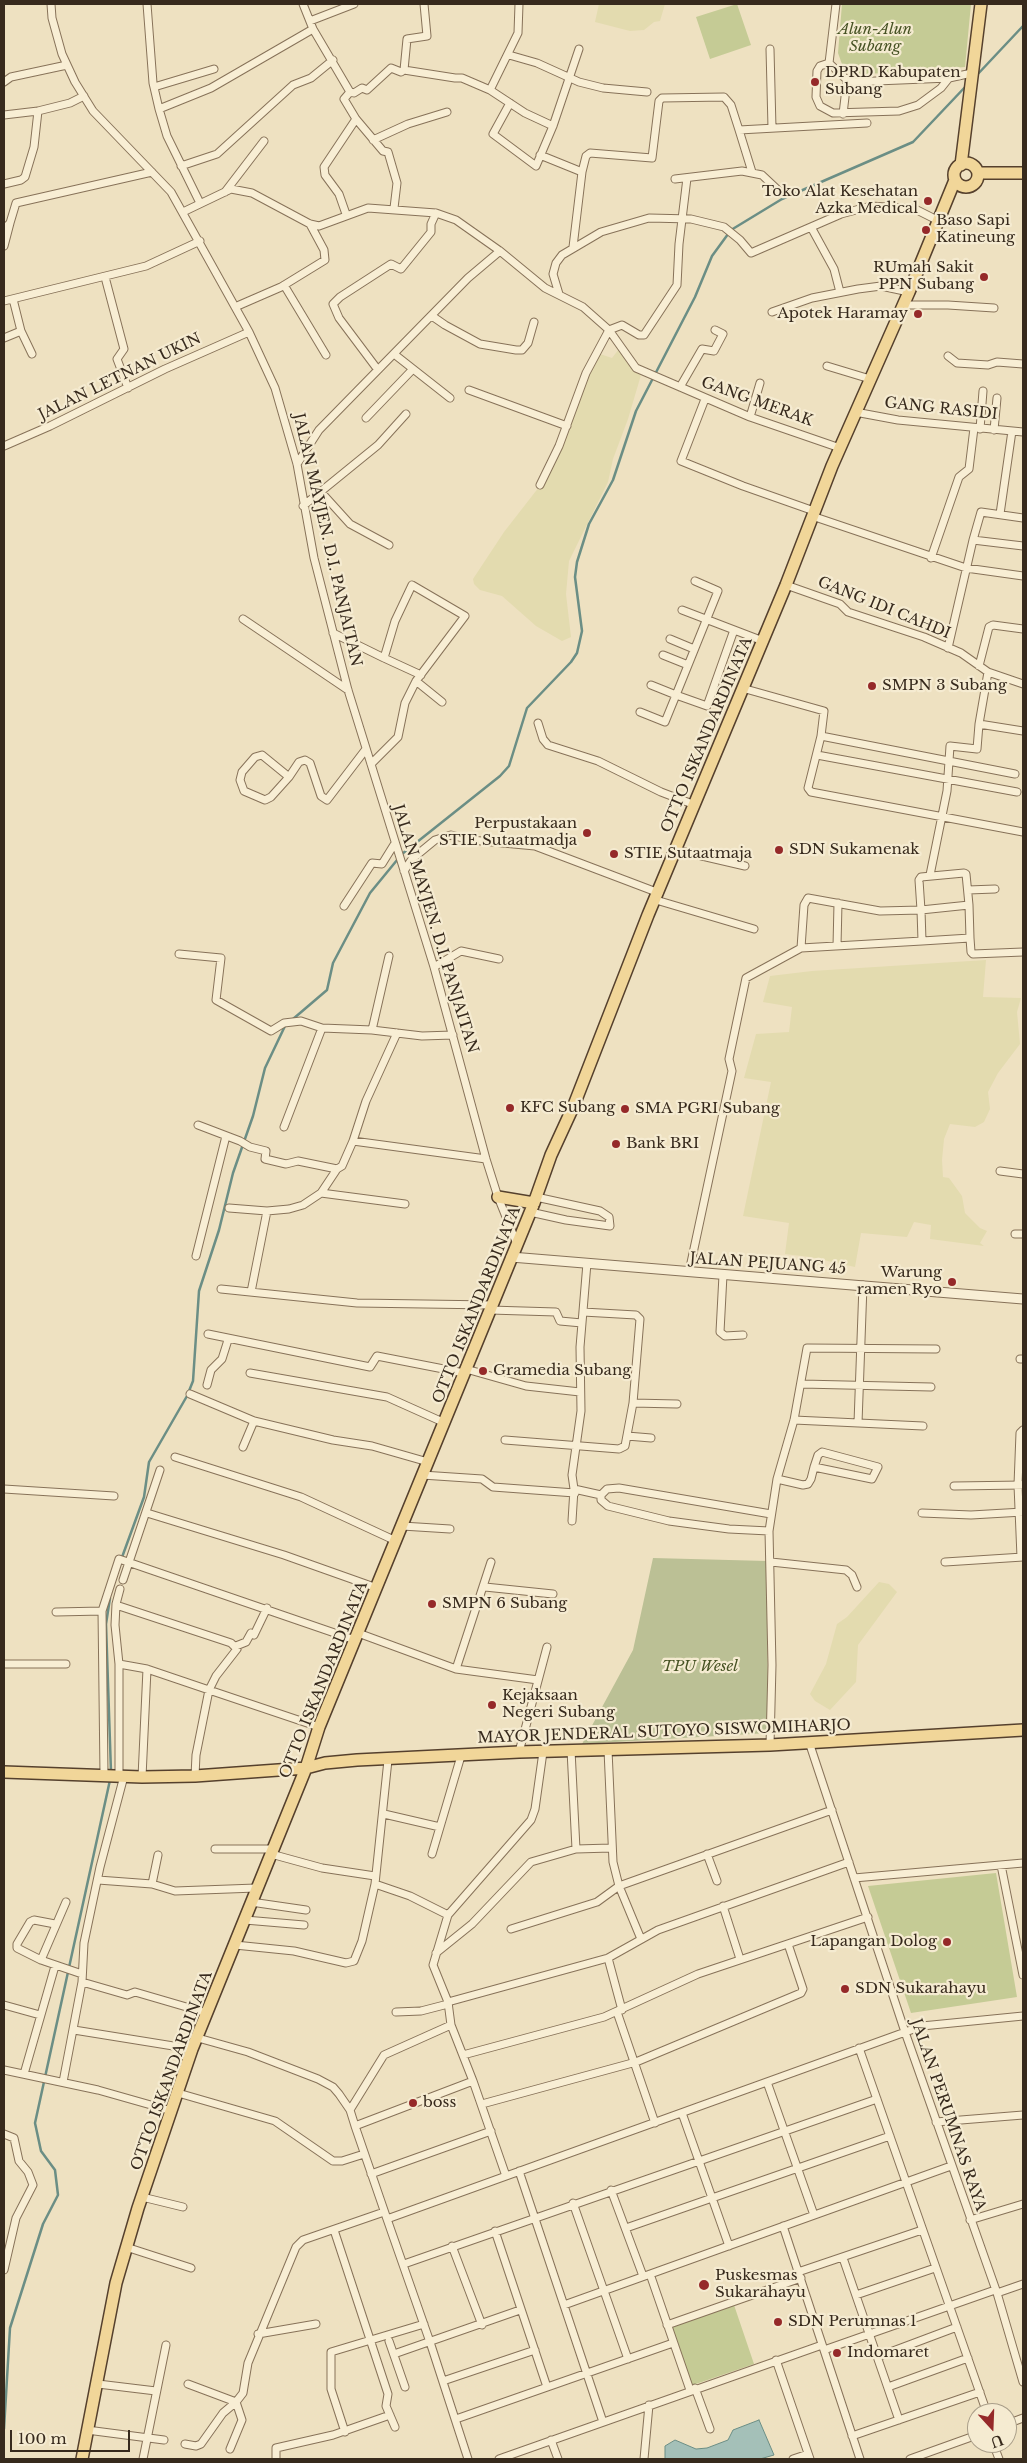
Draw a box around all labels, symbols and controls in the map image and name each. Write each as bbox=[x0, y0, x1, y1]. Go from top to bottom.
park label: Alun-Alun Subang bbox=[838, 21, 912, 56]
place label: DPRD Kabupaten Subang bbox=[825, 64, 961, 99]
marker: DPRD Kabupaten Subang bbox=[809, 76, 821, 88]
place label: Toko Alat Kesehatan Azka Medical bbox=[762, 183, 918, 218]
marker: Toko Alat Kesehatan Azka Medical bbox=[922, 195, 934, 207]
place label: Baso Sapi Katineung bbox=[936, 212, 1015, 247]
marker: Baso Sapi Katineung bbox=[920, 224, 932, 236]
place label: RUmah Sakit PPN Subang bbox=[873, 259, 974, 294]
marker: RUmah Sakit PPN Subang bbox=[978, 271, 990, 283]
place label: Apotek Haramay bbox=[777, 305, 908, 323]
marker: Apotek Haramay bbox=[912, 308, 924, 320]
street label: JALAN LETNAN UKIN bbox=[36, 330, 204, 424]
street label: GANG MERAK bbox=[699, 373, 815, 431]
street label: GANG RASIDI bbox=[883, 394, 999, 424]
street label: JALAN MAYJEN. D.I. PANJAITAN bbox=[289, 412, 365, 668]
street label: GANG IDI CAHDI bbox=[815, 573, 953, 643]
street label: OTTO ISKANDARDINATA bbox=[657, 634, 757, 836]
place label: SMPN 3 Subang bbox=[882, 677, 1007, 695]
marker: SMPN 3 Subang bbox=[866, 680, 878, 692]
street label: JALAN MAYJEN. D.I. PANJAITAN bbox=[388, 802, 482, 1056]
place label: Perpustakaan STIE Sutaatmadja bbox=[439, 815, 577, 850]
marker: Perpustakaan STIE Sutaatmadja bbox=[581, 827, 593, 839]
place label: SDN Sukamenak bbox=[789, 841, 919, 859]
marker: SDN Sukamenak bbox=[773, 844, 785, 856]
place label: STIE Sutaatmaja bbox=[624, 845, 752, 863]
marker: STIE Sutaatmaja bbox=[608, 848, 620, 860]
place label: KFC Subang bbox=[520, 1099, 615, 1117]
place label: SMA PGRI Subang bbox=[635, 1100, 780, 1118]
marker: KFC Subang bbox=[504, 1102, 516, 1114]
marker: SMA PGRI Subang bbox=[619, 1103, 631, 1115]
place label: Bank BRI bbox=[626, 1135, 699, 1153]
marker: Bank BRI bbox=[610, 1138, 622, 1150]
street label: OTTO ISKANDARDINATA bbox=[429, 1204, 525, 1406]
street label: JALAN PEJUANG 45 bbox=[689, 1250, 847, 1278]
place label: Warung ramen Ryo bbox=[857, 1264, 942, 1299]
marker: Warung ramen Ryo bbox=[946, 1276, 958, 1288]
place label: Gramedia Subang bbox=[493, 1362, 631, 1380]
marker: Gramedia Subang bbox=[477, 1365, 489, 1377]
street label: OTTO ISKANDARDINATA bbox=[276, 1579, 372, 1781]
place label: SMPN 6 Subang bbox=[442, 1595, 567, 1613]
marker: SMPN 6 Subang bbox=[426, 1598, 438, 1610]
park label: TPU Wesel bbox=[662, 1658, 738, 1676]
place label: Kejaksaan Negeri Subang bbox=[502, 1687, 615, 1722]
marker: Kejaksaan Negeri Subang bbox=[486, 1699, 498, 1711]
street label: MAYOR JENDERAL SUTOYO SISWOMIHARJO bbox=[477, 1716, 851, 1748]
place label: Lapangan Dolog bbox=[810, 1933, 937, 1951]
marker: Lapangan Dolog bbox=[941, 1936, 953, 1948]
street label: OTTO ISKANDARDINATA bbox=[127, 1969, 217, 2173]
place label: SDN Sukarahayu bbox=[855, 1980, 986, 1998]
marker: SDN Sukarahayu bbox=[839, 1983, 851, 1995]
street label: JALAN PERUMNAS RAYA bbox=[907, 2016, 989, 2214]
place label: boss bbox=[423, 2094, 456, 2112]
marker: boss bbox=[407, 2097, 419, 2109]
place label: Puskesmas Sukarahayu bbox=[715, 2267, 806, 2302]
marker: Puskesmas Sukarahayu bbox=[697, 2278, 711, 2292]
place label: SDN Perumnas 1 bbox=[788, 2313, 917, 2331]
marker: SDN Perumnas 1 bbox=[772, 2316, 784, 2328]
place label: Indomaret bbox=[847, 2344, 929, 2362]
marker: Indomaret bbox=[831, 2347, 843, 2359]
north arrow bbox=[967, 2403, 1017, 2453]
scale bar bbox=[12, 2420, 132, 2452]
text: 100 m bbox=[18, 2429, 67, 2448]
text: U bbox=[988, 2431, 1006, 2452]

